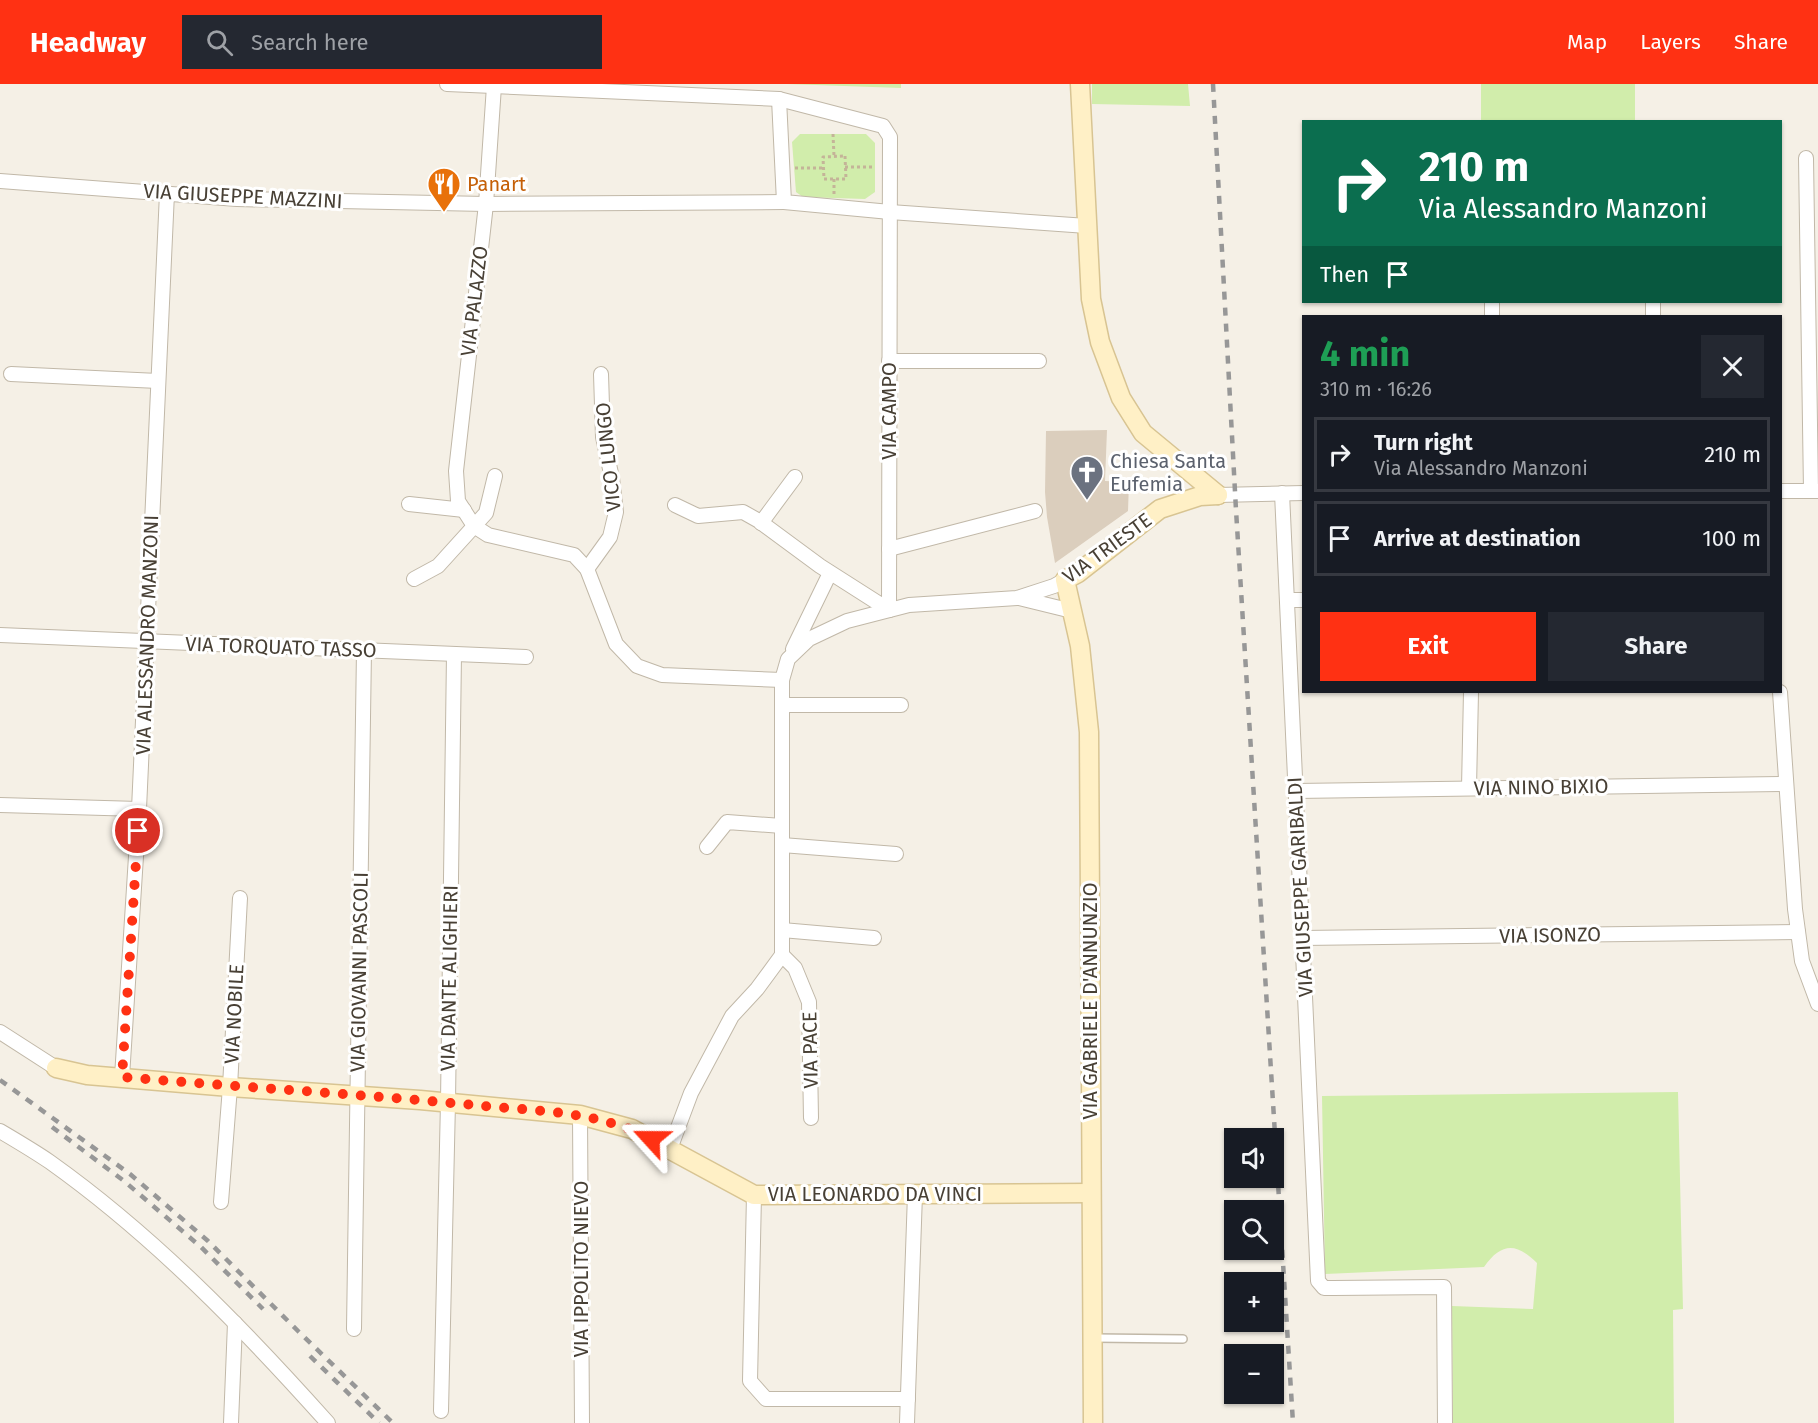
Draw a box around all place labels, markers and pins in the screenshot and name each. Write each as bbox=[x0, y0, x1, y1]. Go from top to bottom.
restaurant icon: Panart bbox=[426, 166, 462, 213]
place label: Panart bbox=[467, 172, 527, 196]
place label: Chiesa Santa Eufemia bbox=[1110, 449, 1226, 496]
church icon: Chiesa Santa Eufemia bbox=[1069, 454, 1105, 501]
pin bbox=[112, 805, 163, 856]

